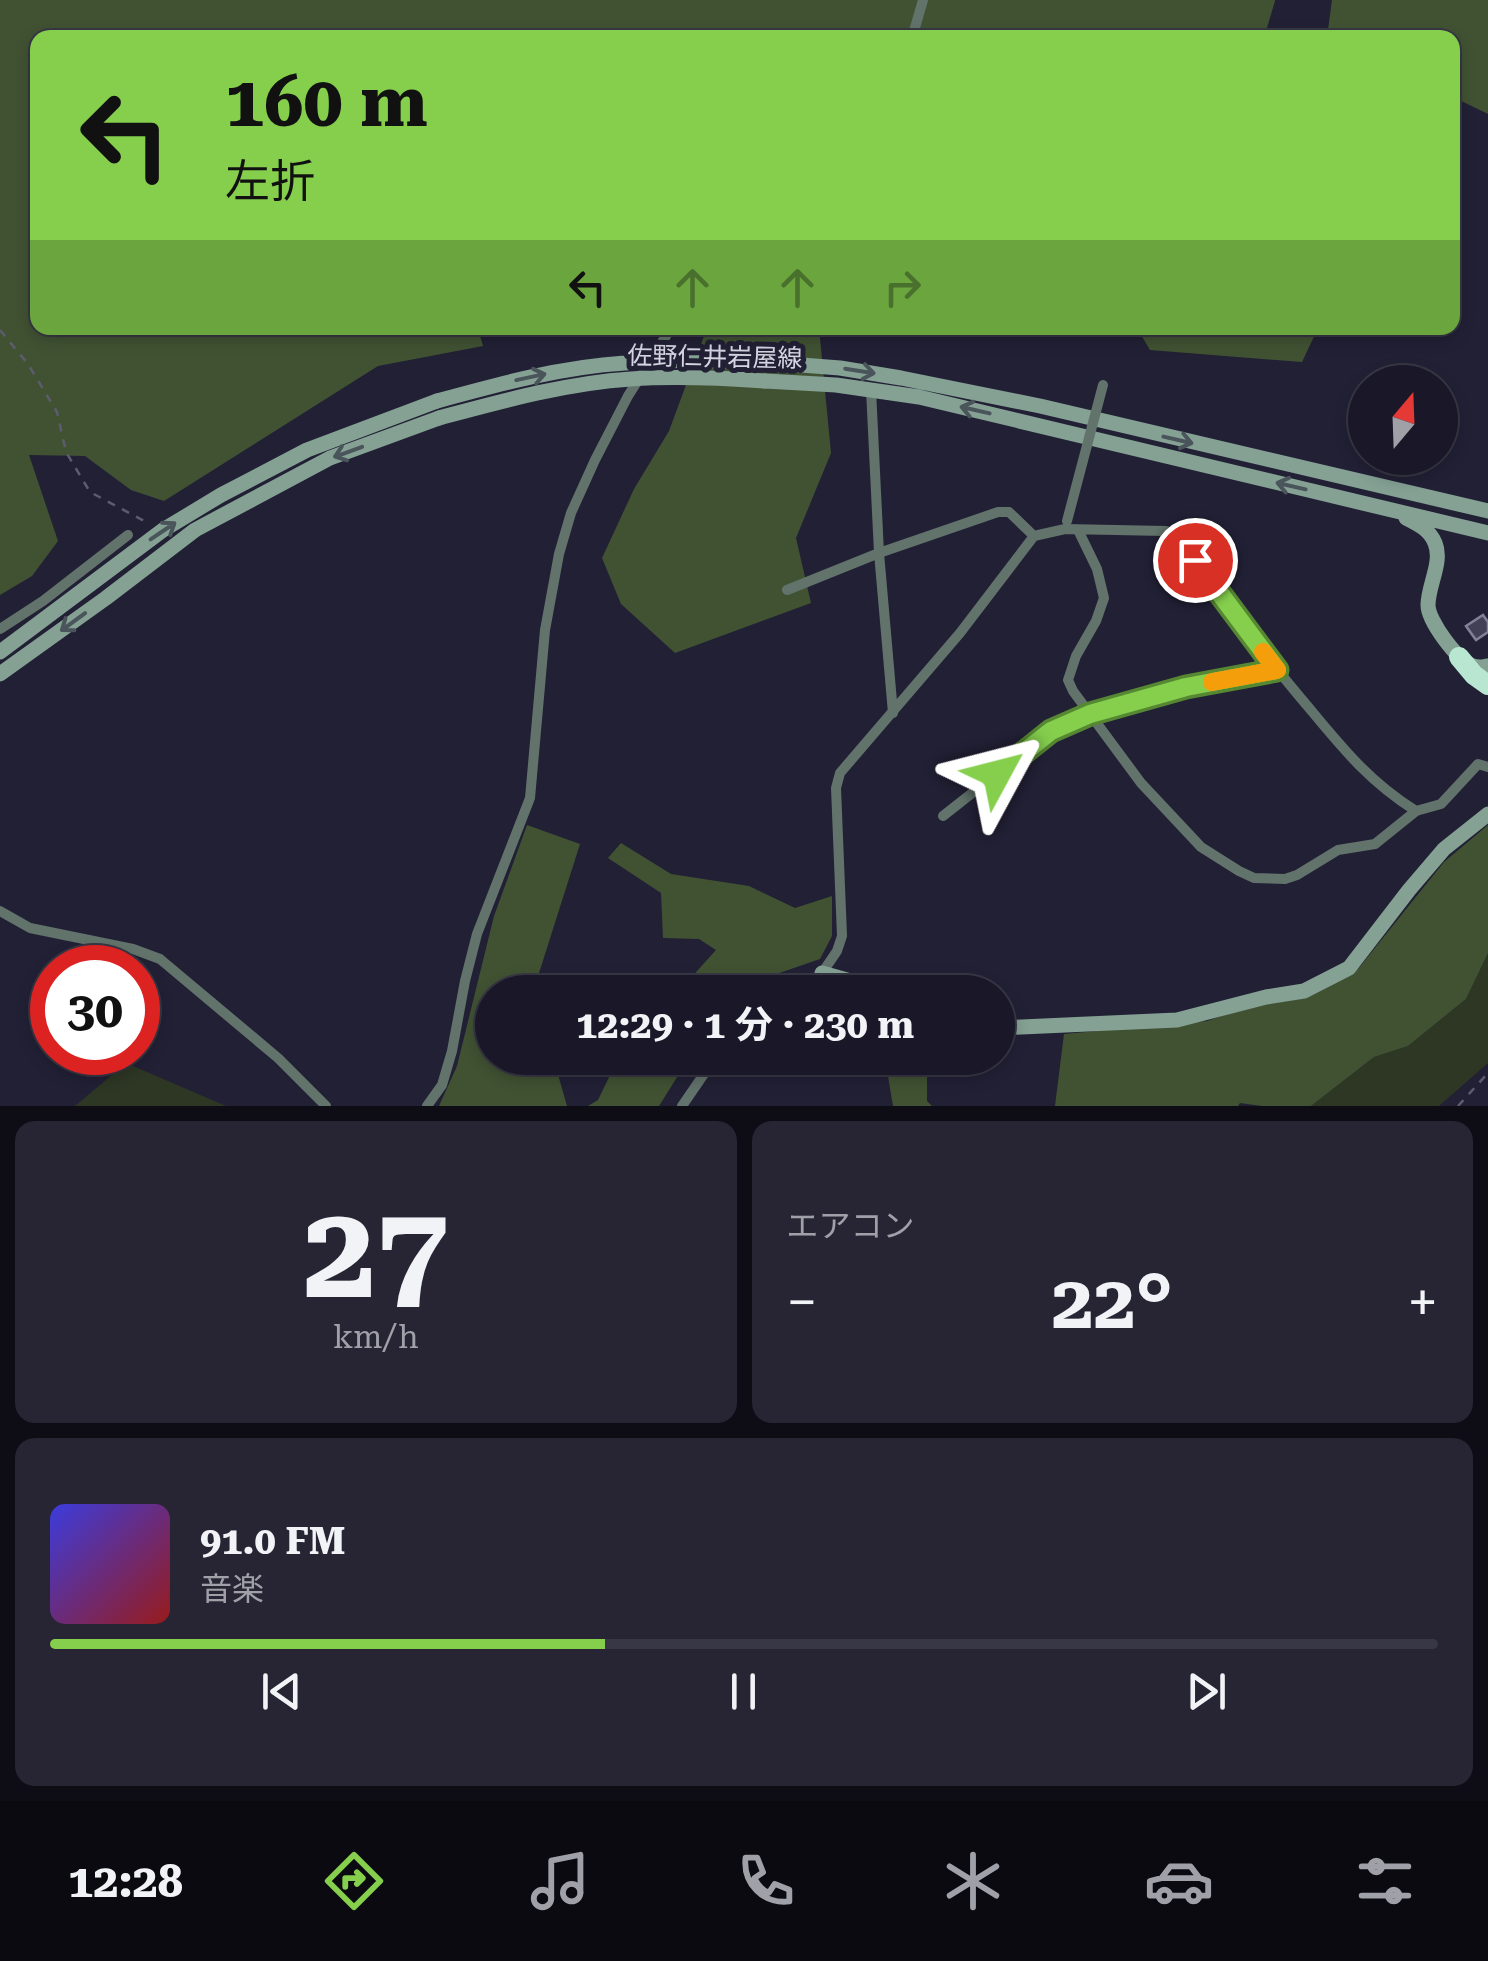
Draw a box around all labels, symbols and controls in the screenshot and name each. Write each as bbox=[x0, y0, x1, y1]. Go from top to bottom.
text: 160 m bbox=[225, 61, 428, 143]
icon: left bbox=[60, 70, 190, 200]
text: 左折 bbox=[225, 155, 315, 208]
icon: left bbox=[560, 260, 615, 315]
icon: ahead bbox=[665, 260, 720, 315]
icon: ahead bbox=[770, 260, 825, 315]
icon: right bbox=[875, 260, 930, 315]
street label: 佐野仁井岩屋線 bbox=[627, 341, 803, 373]
one-way arrow bbox=[843, 363, 876, 381]
north arrow bbox=[1348, 365, 1458, 475]
map controls bbox=[1348, 365, 1458, 475]
one-way arrow bbox=[515, 367, 547, 385]
one-way arrow bbox=[960, 400, 992, 418]
one-way arrow bbox=[1161, 432, 1193, 450]
one-way arrow bbox=[332, 444, 364, 462]
one-way arrow bbox=[1276, 476, 1308, 494]
pin bbox=[1153, 518, 1238, 603]
one-way arrow bbox=[148, 521, 176, 542]
icon: arrive bbox=[1168, 533, 1223, 588]
one-way arrow bbox=[59, 611, 87, 632]
position arrow bbox=[945, 722, 1049, 826]
speed limit sign: 30 bbox=[30, 945, 160, 1075]
text: 12:29 · 1 分 · 230 m bbox=[576, 1003, 914, 1047]
text: 27 bbox=[303, 1176, 449, 1329]
text: エアコン bbox=[787, 1207, 915, 1245]
text: 22° bbox=[1052, 1258, 1173, 1346]
text: − bbox=[787, 1270, 817, 1334]
text: + bbox=[1407, 1270, 1438, 1334]
text: km/h bbox=[333, 1318, 419, 1356]
text: 91.0 FM bbox=[200, 1519, 346, 1563]
text: 音楽 bbox=[200, 1570, 264, 1608]
icon: previous bbox=[254, 1664, 309, 1719]
icon: pause bbox=[716, 1664, 771, 1719]
icon: next bbox=[1179, 1664, 1234, 1719]
icon: directions bbox=[319, 1846, 389, 1916]
icon: music bbox=[525, 1846, 595, 1916]
icon: phone bbox=[731, 1846, 801, 1916]
icon: climate bbox=[938, 1846, 1008, 1916]
icon: car bbox=[1144, 1846, 1214, 1916]
icon: filters bbox=[1350, 1846, 1420, 1916]
text: 12:28 bbox=[68, 1855, 183, 1908]

